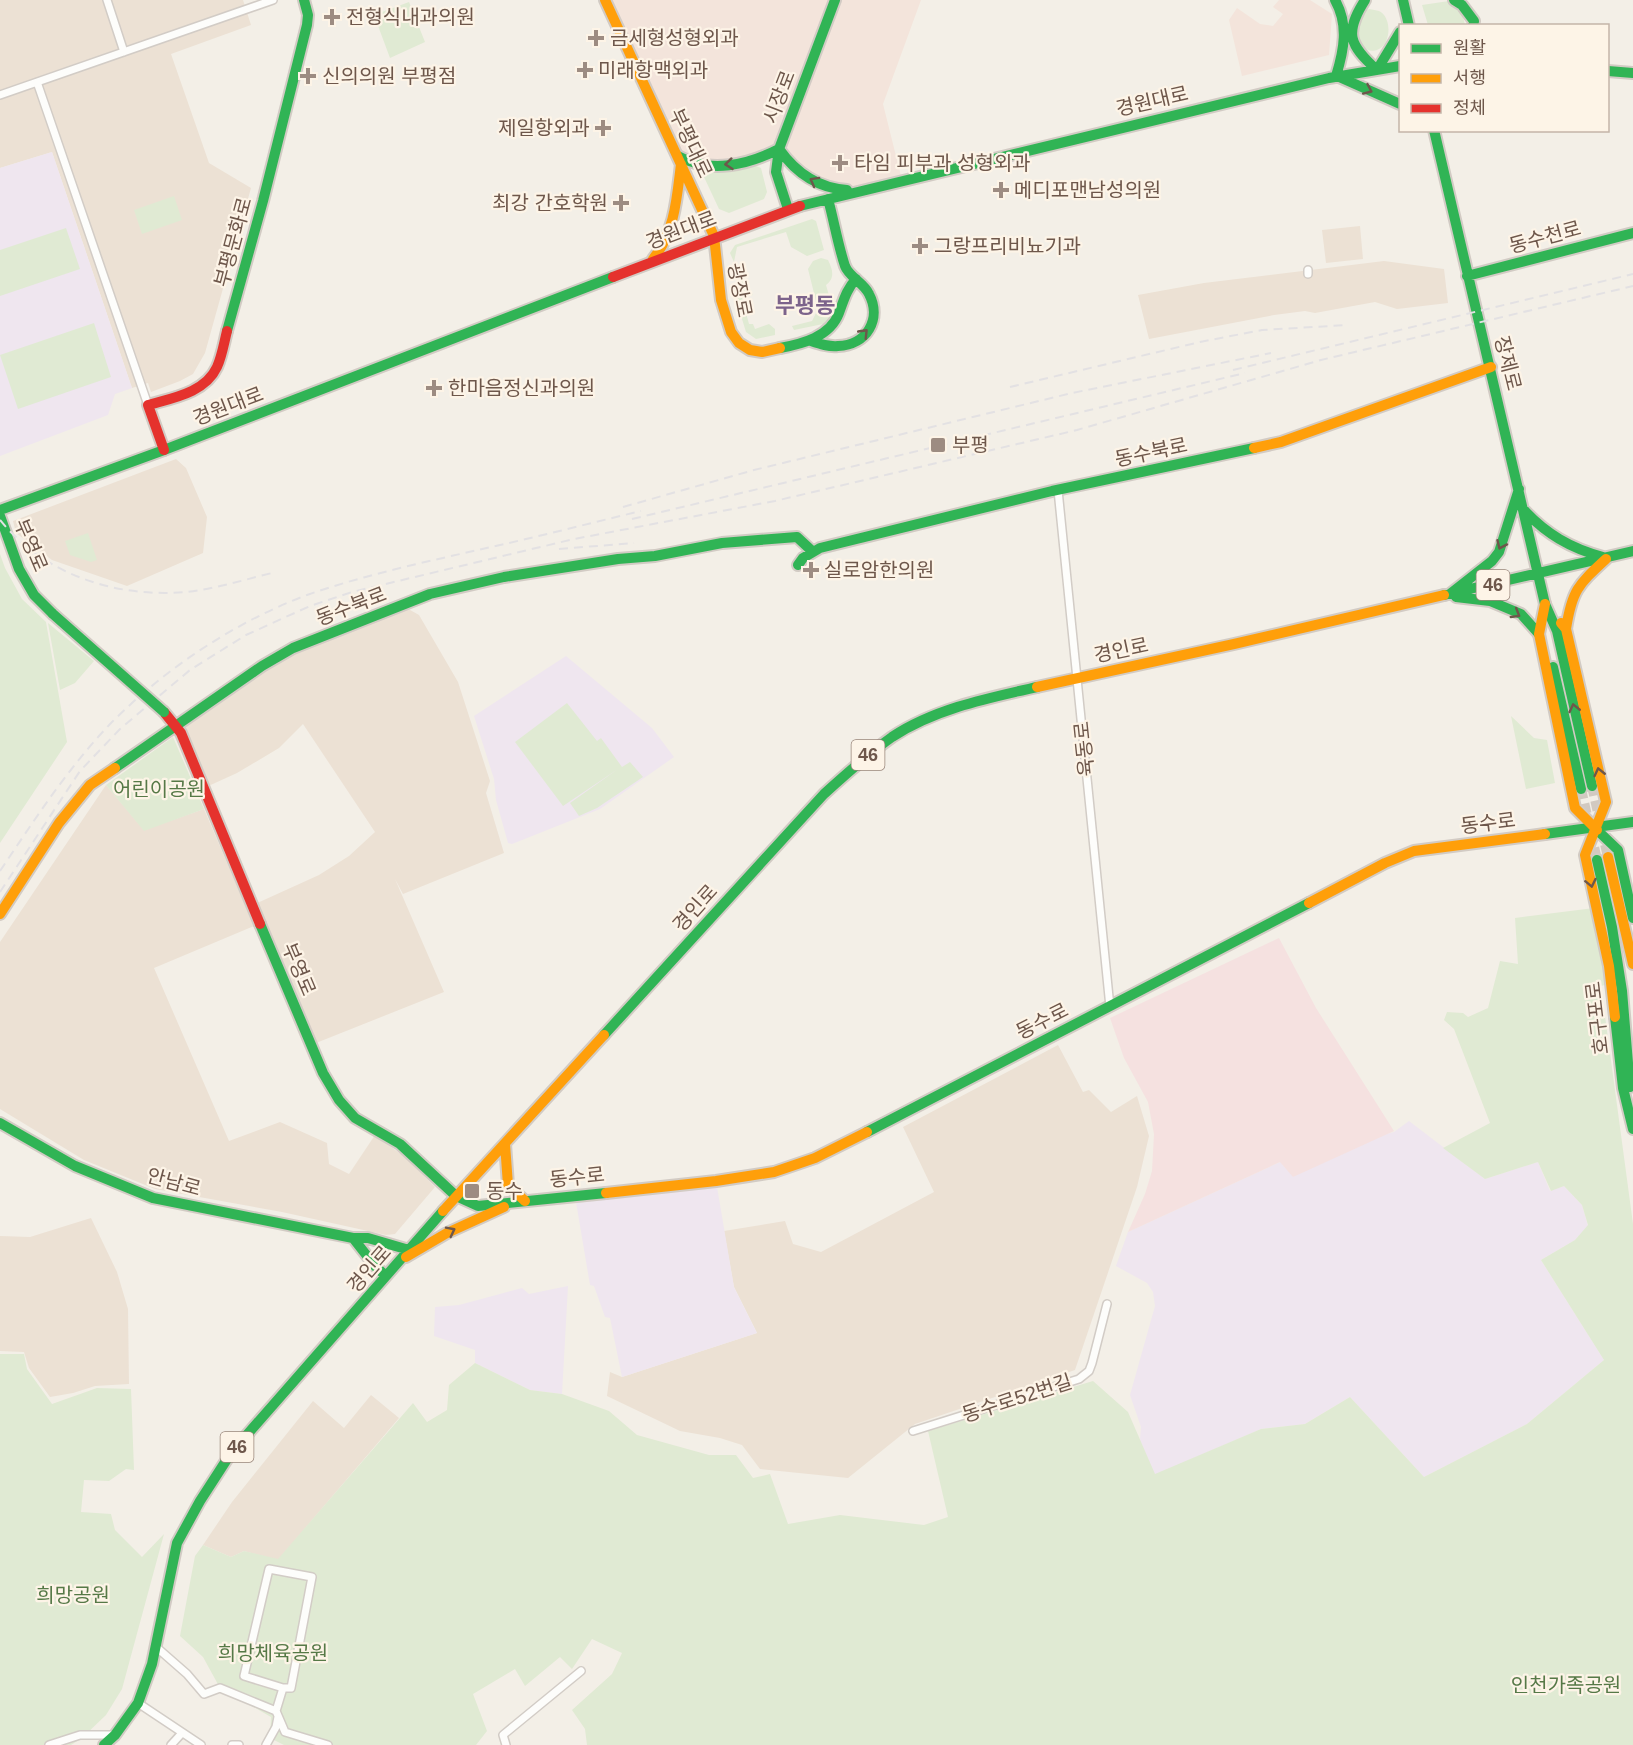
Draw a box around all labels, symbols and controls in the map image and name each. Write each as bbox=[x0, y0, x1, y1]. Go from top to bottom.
place label: 전형식내과의원 bbox=[346, 6, 475, 28]
marker: 전형식내과의원 bbox=[323, 8, 341, 26]
legend bbox=[1399, 24, 1609, 132]
place label: 금세형성형외과 bbox=[610, 27, 739, 49]
marker: 금세형성형외과 bbox=[587, 29, 605, 47]
text: 원활 bbox=[1453, 38, 1486, 58]
place label: 미래항맥외과 bbox=[598, 59, 708, 81]
marker: 미래항맥외과 bbox=[576, 61, 594, 79]
place label: 신의의원 부평점 bbox=[322, 65, 456, 87]
marker: 신의의원 부평점 bbox=[299, 67, 317, 85]
street label: 시장로 bbox=[759, 67, 799, 127]
text: 서행 bbox=[1453, 68, 1486, 88]
street label: 경원대로 bbox=[1114, 82, 1190, 120]
one-way arrow bbox=[1362, 83, 1373, 95]
text: 정체 bbox=[1453, 98, 1486, 118]
street label: 부평대로 bbox=[665, 105, 717, 181]
place label: 제일항외과 bbox=[498, 117, 590, 139]
marker: 제일항외과 bbox=[594, 119, 612, 137]
place label: 타임 피부과 성형외과 bbox=[854, 152, 1031, 174]
marker: 타임 피부과 성형외과 bbox=[831, 154, 849, 172]
one-way arrow bbox=[724, 157, 733, 170]
one-way arrow bbox=[810, 177, 820, 188]
place label: 메디포맨남성의원 bbox=[1014, 179, 1161, 201]
marker: 메디포맨남성의원 bbox=[992, 181, 1010, 199]
place label: 최강 간호학원 bbox=[492, 192, 608, 214]
marker: 최강 간호학원 bbox=[612, 194, 630, 212]
street label: 부평문화로 bbox=[210, 195, 256, 289]
street label: 경원대로 bbox=[643, 207, 719, 253]
street label: 동수천로 bbox=[1507, 217, 1583, 257]
place label: 그랑프리비뇨기과 bbox=[934, 235, 1081, 257]
marker: 그랑프리비뇨기과 bbox=[911, 237, 929, 255]
street label: 광장로 bbox=[724, 261, 756, 319]
district label: 부평동 bbox=[775, 293, 835, 318]
one-way arrow bbox=[857, 329, 868, 340]
street label: 장제로 bbox=[1491, 334, 1525, 392]
place label: 한마음정신과의원 bbox=[448, 377, 595, 399]
marker: 한마음정신과의원 bbox=[425, 379, 443, 397]
street label: 경원대로 bbox=[190, 383, 266, 429]
place label: 부평 bbox=[952, 434, 989, 456]
street label: 동수북로 bbox=[1113, 434, 1189, 470]
marker: 부평 bbox=[929, 436, 947, 454]
street label: 부영로 bbox=[10, 515, 52, 575]
one-way arrow bbox=[1497, 539, 1509, 550]
place label: 실로암한의원 bbox=[824, 559, 934, 581]
marker: 실로암한의원 bbox=[802, 561, 820, 579]
road number: 46 bbox=[1476, 570, 1510, 600]
street label: 동수북로 bbox=[313, 583, 389, 629]
one-way arrow bbox=[1510, 607, 1520, 618]
street label: 경인로 bbox=[1092, 634, 1150, 666]
one-way arrow bbox=[1569, 704, 1582, 714]
street label: 육동로 bbox=[1070, 720, 1098, 778]
road number: 46 bbox=[852, 740, 884, 770]
one-way arrow bbox=[1594, 767, 1607, 777]
park label: 어린이공원 bbox=[113, 778, 205, 800]
street label: 동수로 bbox=[1459, 809, 1517, 837]
one-way arrow bbox=[1584, 878, 1597, 888]
street label: 경인로 bbox=[668, 880, 722, 936]
street label: 부영로 bbox=[278, 939, 320, 999]
street label: 호구포로 bbox=[1582, 980, 1612, 1056]
street label: 동수로 bbox=[1012, 999, 1072, 1043]
street label: 동수로 bbox=[548, 1163, 606, 1191]
street label: 안남로 bbox=[144, 1164, 204, 1200]
place label: 동수 bbox=[486, 1180, 523, 1202]
marker: 동수 bbox=[463, 1182, 481, 1200]
one-way arrow bbox=[445, 1227, 455, 1238]
street label: 경인로 bbox=[343, 1241, 395, 1297]
street label: 동수로52번길 bbox=[959, 1370, 1075, 1426]
road number: 46 bbox=[220, 1432, 254, 1462]
park label: 희망공원 bbox=[36, 1584, 110, 1606]
park label: 희망체육공원 bbox=[218, 1642, 328, 1664]
park label: 인천가족공원 bbox=[1511, 1674, 1621, 1696]

